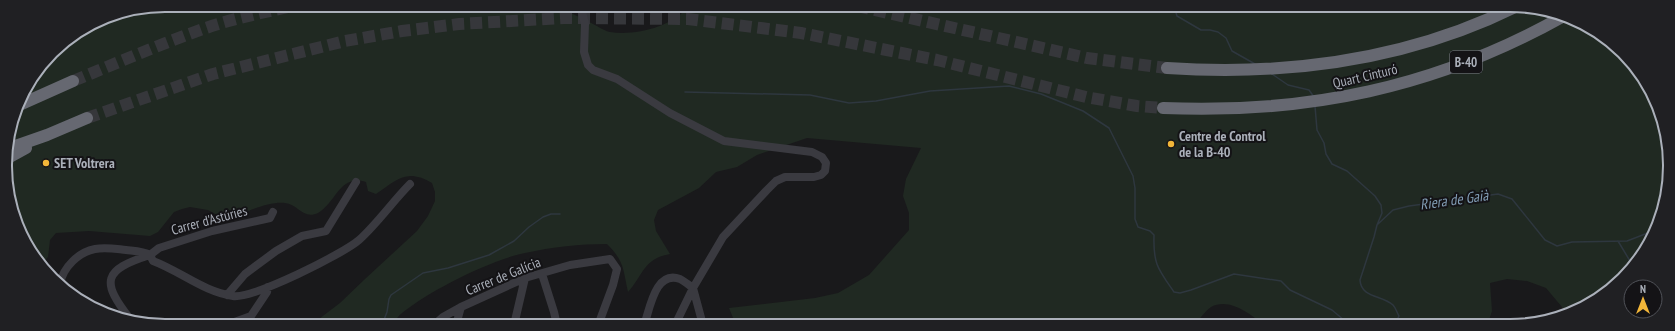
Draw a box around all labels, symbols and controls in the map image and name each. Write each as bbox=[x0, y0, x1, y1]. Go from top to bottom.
road number: B-40 bbox=[1450, 51, 1482, 73]
street label: Quart Cinturó bbox=[1331, 60, 1399, 92]
place label: Centre de Control de la B-40 bbox=[1179, 127, 1266, 161]
marker: Centre de Control de la B-40 bbox=[1166, 139, 1176, 149]
place label: SET Voltrera bbox=[54, 154, 115, 172]
marker: SET Voltrera bbox=[41, 158, 51, 168]
water label: Riera de Gaià bbox=[1419, 185, 1490, 214]
street label: Carrer d'Astúries bbox=[169, 201, 249, 239]
street label: Carrer de Galícia bbox=[463, 253, 543, 299]
north arrow bbox=[1623, 279, 1663, 319]
text: N bbox=[1640, 282, 1646, 296]

